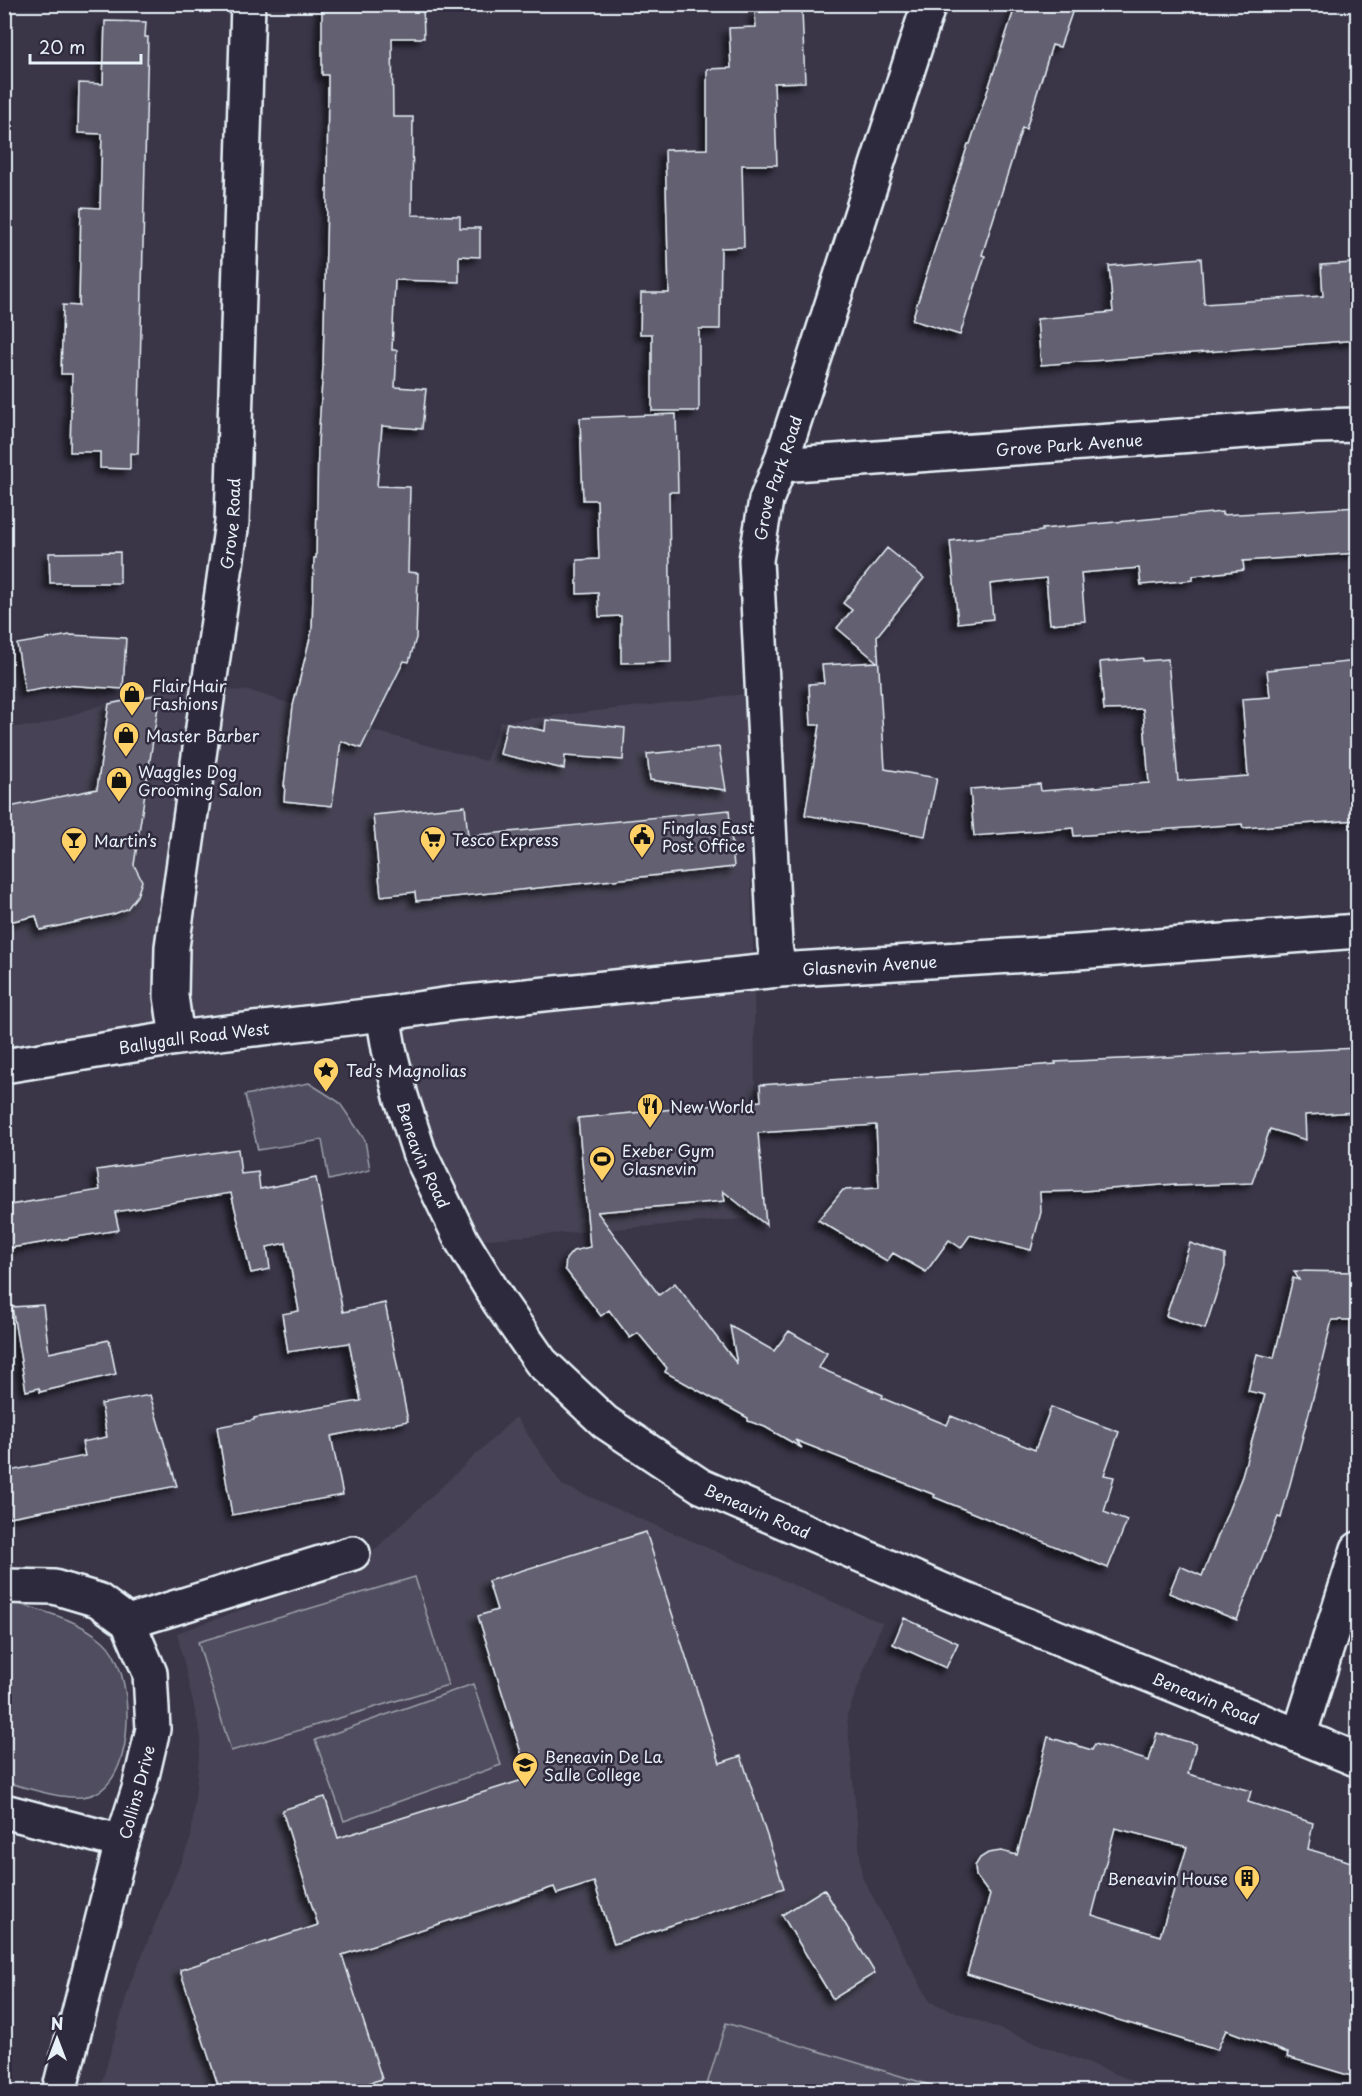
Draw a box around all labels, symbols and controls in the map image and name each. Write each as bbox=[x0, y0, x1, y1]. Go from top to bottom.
scale bar bbox=[30, 27, 141, 65]
text: 20 m bbox=[39, 33, 85, 60]
street label: Grove Park Road bbox=[747, 412, 807, 542]
street label: Grove Park Avenue bbox=[995, 427, 1144, 461]
street label: Grove Road bbox=[213, 478, 245, 571]
place label: Flair Hair Fashions bbox=[152, 673, 227, 715]
shop icon: Flair Hair Fashions bbox=[117, 679, 147, 717]
shop icon: Master Barber bbox=[111, 720, 141, 758]
place label: Master Barber bbox=[146, 723, 260, 747]
place label: Waggles Dog Grooming Salon bbox=[138, 759, 262, 801]
shop icon: Waggles Dog Grooming Salon bbox=[104, 765, 134, 803]
place label: Finglas East Post Office bbox=[662, 815, 754, 857]
public building icon: Finglas East Post Office bbox=[627, 821, 657, 859]
supermarket icon: Tesco Express bbox=[418, 824, 448, 862]
bar icon: Martin’s bbox=[59, 825, 89, 863]
place label: Tesco Express bbox=[452, 827, 559, 851]
place label: Martin’s bbox=[94, 828, 157, 852]
street label: Glasnevin Avenue bbox=[802, 948, 938, 981]
street label: Ballygall Road West bbox=[117, 1015, 270, 1059]
place icon: Ted’s Magnolias bbox=[311, 1055, 341, 1093]
place label: Ted’s Magnolias bbox=[346, 1058, 467, 1082]
restaurant icon: New World bbox=[635, 1091, 665, 1129]
place label: New World bbox=[670, 1094, 754, 1118]
street label: Beneavin Road bbox=[391, 1098, 456, 1212]
place label: Exeber Gym Glasnevin bbox=[622, 1138, 715, 1180]
sports icon: Exeber Gym Glasnevin bbox=[587, 1144, 617, 1182]
street label: Beneavin Road bbox=[701, 1477, 814, 1544]
street label: Beneavin Road bbox=[1149, 1665, 1263, 1731]
street label: Collins Drive bbox=[112, 1742, 160, 1842]
place label: Beneavin De La Salle College bbox=[544, 1744, 663, 1786]
school or university icon: Beneavin De La Salle College bbox=[510, 1750, 540, 1788]
building icon: Beneavin House bbox=[1232, 1863, 1262, 1901]
place label: Beneavin House bbox=[1107, 1866, 1228, 1890]
north arrow bbox=[27, 2009, 87, 2069]
text: N bbox=[51, 2011, 63, 2035]

